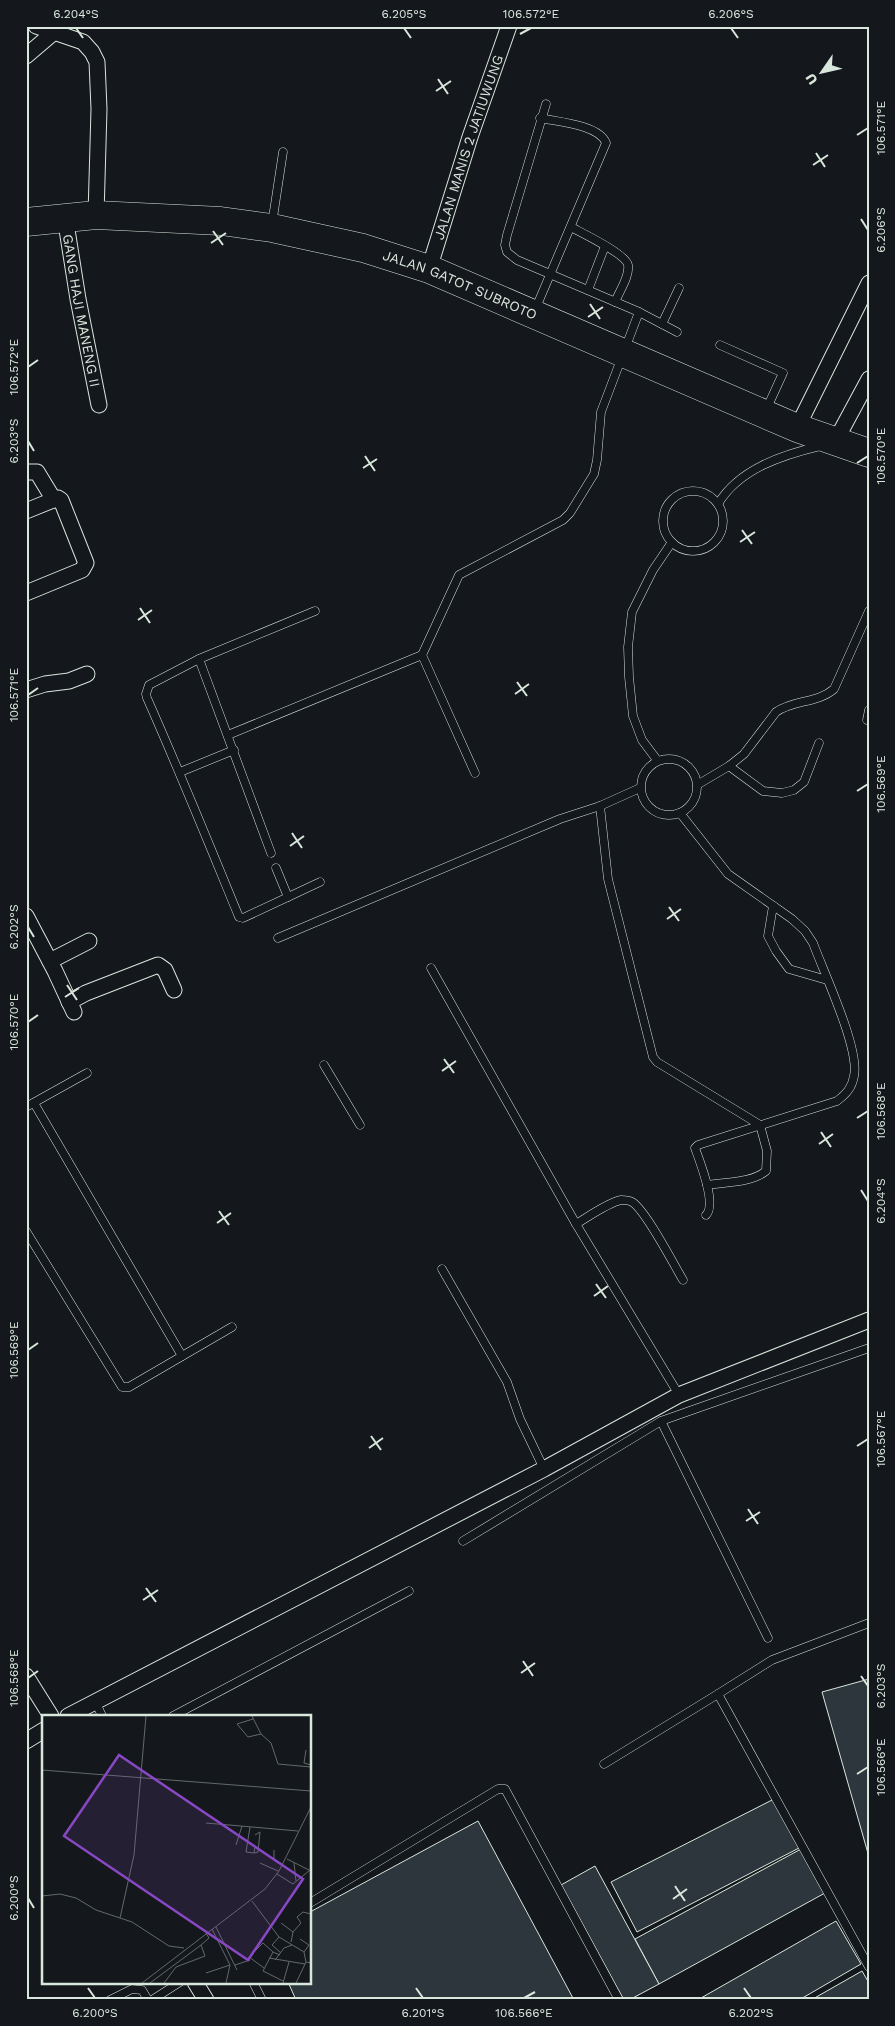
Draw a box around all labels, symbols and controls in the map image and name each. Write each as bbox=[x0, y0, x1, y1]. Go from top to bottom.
text: 6.204°S bbox=[53, 7, 99, 21]
text: 6.205°S bbox=[381, 7, 427, 21]
text: 106.572°E bbox=[503, 7, 560, 21]
text: 6.206°S bbox=[708, 7, 754, 21]
north arrow bbox=[798, 48, 848, 98]
street label: JALAN MANIS 2 JATIUWUNG bbox=[431, 53, 506, 242]
text: U bbox=[802, 71, 821, 88]
text: 106.571°E bbox=[874, 101, 888, 155]
text: 6.206°S bbox=[874, 207, 888, 253]
street label: GANG HAJI MANENG II bbox=[60, 233, 103, 388]
street label: JALAN GATOT SUBROTO bbox=[381, 247, 540, 323]
text: 106.572°E bbox=[7, 338, 21, 395]
text: 6.203°S bbox=[7, 419, 21, 463]
text: 106.570°E bbox=[874, 427, 888, 484]
text: 106.571°E bbox=[7, 668, 21, 722]
text: 106.569°E bbox=[874, 755, 888, 813]
text: 6.202°S bbox=[7, 904, 21, 950]
text: 106.570°E bbox=[7, 993, 21, 1050]
text: 106.568°E bbox=[874, 1082, 888, 1140]
text: 6.204°S bbox=[874, 1178, 888, 1224]
text: 106.569°E bbox=[7, 1321, 21, 1379]
text: 106.567°E bbox=[874, 1410, 888, 1467]
text: 106.568°E bbox=[7, 1649, 21, 1707]
text: 6.203°S bbox=[874, 1664, 888, 1708]
inset map bbox=[42, 1715, 311, 1984]
text: 106.566°E bbox=[874, 1738, 888, 1796]
text: 6.200°S bbox=[7, 1875, 21, 1921]
text: 6.200°S bbox=[72, 2006, 118, 2020]
text: 6.201°S bbox=[402, 2006, 444, 2020]
text: 106.566°E bbox=[495, 2006, 553, 2020]
text: 6.202°S bbox=[728, 2006, 774, 2020]

